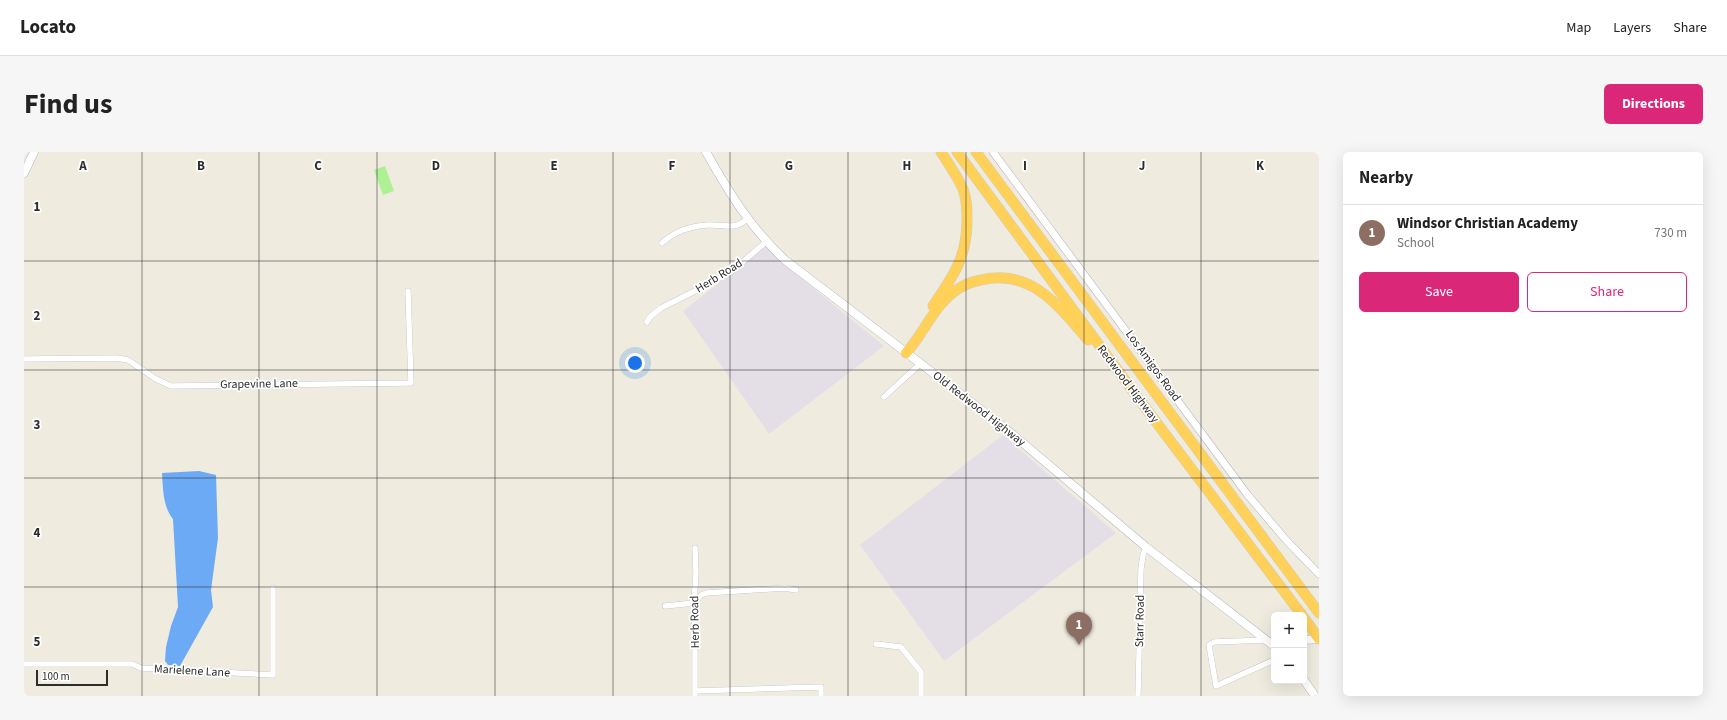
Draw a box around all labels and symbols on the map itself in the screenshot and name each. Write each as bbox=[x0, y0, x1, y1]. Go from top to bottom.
text: A bbox=[78, 157, 87, 175]
text: B bbox=[197, 157, 205, 175]
text: C bbox=[314, 157, 322, 175]
text: D bbox=[432, 157, 440, 175]
text: E bbox=[550, 157, 558, 175]
text: F bbox=[669, 157, 676, 175]
text: G bbox=[785, 157, 793, 175]
text: H bbox=[903, 157, 911, 175]
text: I bbox=[1023, 157, 1027, 175]
text: J bbox=[1139, 157, 1145, 175]
text: K bbox=[1256, 157, 1265, 175]
text: 1 bbox=[34, 198, 41, 216]
street label: Herb Road bbox=[692, 255, 746, 297]
text: 2 bbox=[34, 307, 41, 325]
street label: Los Amigos Road bbox=[1121, 327, 1185, 405]
street label: Redwood Highway bbox=[1093, 342, 1163, 427]
your location bbox=[625, 353, 645, 373]
street label: Old Redwood Highway bbox=[929, 367, 1029, 451]
street label: Grapevine Lane bbox=[220, 375, 298, 393]
text: 3 bbox=[34, 416, 41, 434]
text: 4 bbox=[34, 524, 41, 542]
street label: Herb Road bbox=[686, 595, 704, 649]
street label: Starr Road bbox=[1131, 595, 1149, 647]
pin: 1 bbox=[1066, 612, 1092, 645]
text: 5 bbox=[34, 633, 41, 651]
street label: Marielene Lane bbox=[154, 661, 231, 681]
scale bar bbox=[36, 668, 108, 687]

